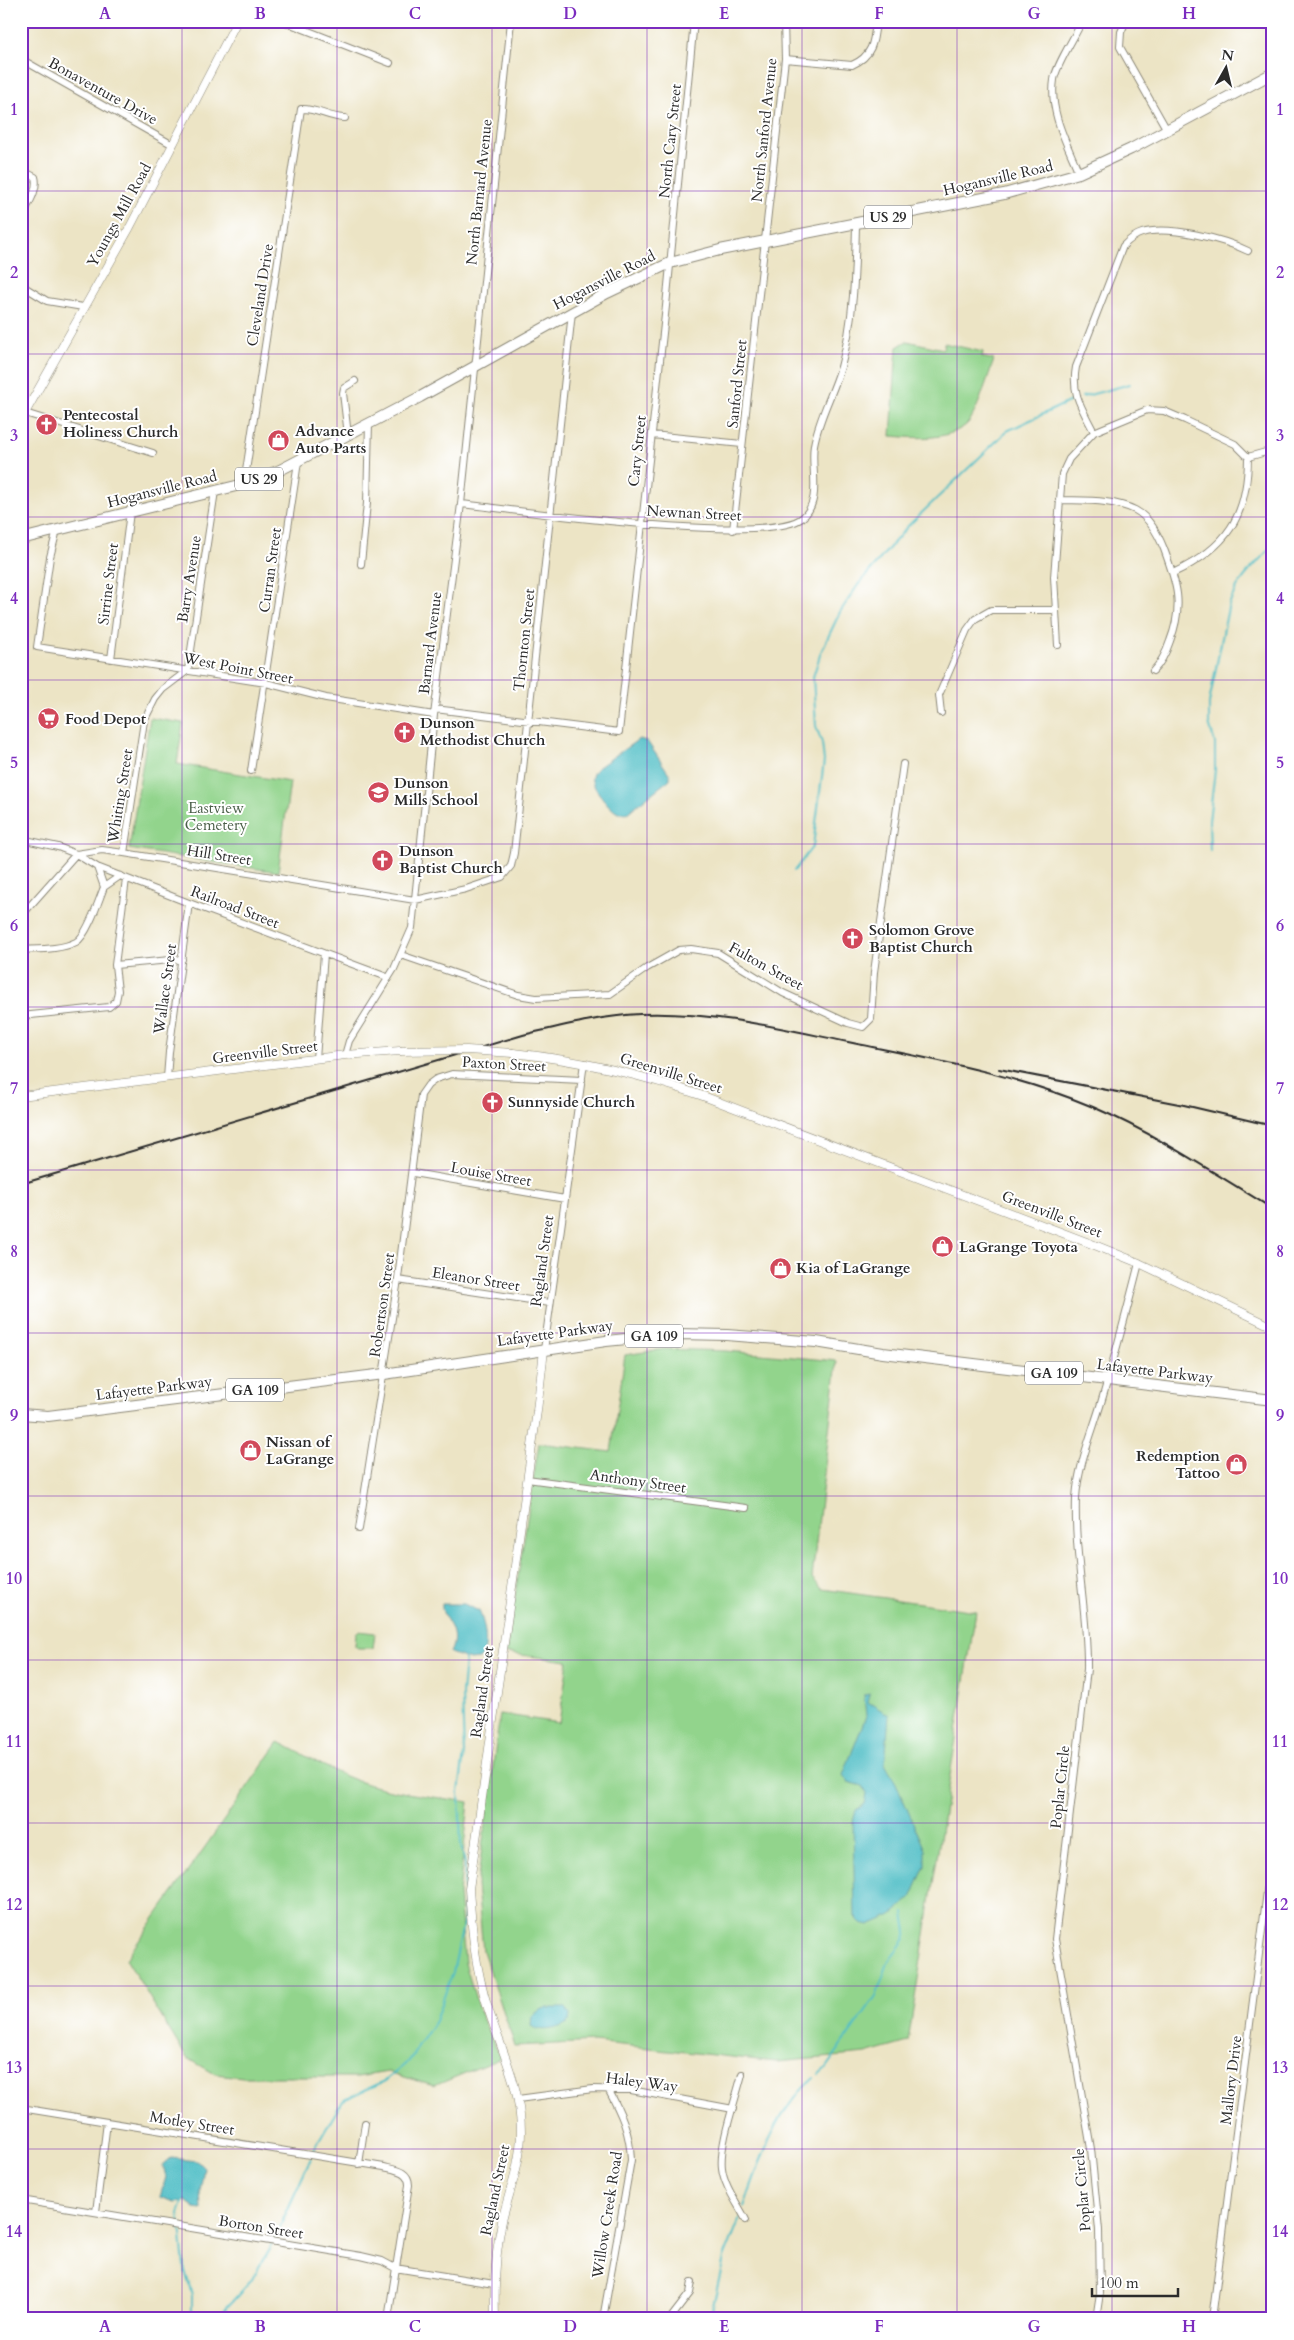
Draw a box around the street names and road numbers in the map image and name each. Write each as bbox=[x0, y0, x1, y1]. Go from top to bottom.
street label: Bonaventure Drive bbox=[45, 53, 161, 129]
street label: North Sanford Avenue bbox=[746, 57, 782, 203]
street label: North Cary Street bbox=[654, 83, 686, 199]
street label: North Barnard Avenue bbox=[461, 118, 497, 266]
street label: Hogansville Road bbox=[941, 156, 1055, 200]
street label: Youngs Mill Road bbox=[82, 159, 156, 271]
road number: US 29 bbox=[864, 206, 912, 228]
street label: Cleveland Drive bbox=[242, 242, 278, 348]
street label: Hogansville Road bbox=[549, 246, 659, 314]
street label: Sanford Street bbox=[722, 339, 752, 429]
street label: Cary Street bbox=[623, 414, 651, 488]
street label: Hogansville Road bbox=[105, 466, 219, 512]
road number: US 29 bbox=[235, 468, 283, 490]
street label: Newnan Street bbox=[646, 501, 742, 525]
street label: Curran Street bbox=[254, 526, 286, 614]
street label: Barry Avenue bbox=[172, 534, 206, 624]
street label: Sirrine Street bbox=[93, 542, 123, 626]
street label: Thornton Street bbox=[509, 588, 539, 692]
street label: Barnard Avenue bbox=[414, 590, 446, 695]
street label: West Point Street bbox=[180, 647, 295, 689]
street label: Whiting Street bbox=[103, 747, 137, 845]
street label: Hill Street bbox=[186, 840, 253, 870]
street label: Railroad Street bbox=[188, 881, 282, 933]
street label: Fulton Street bbox=[725, 937, 807, 995]
street label: Wallace Street bbox=[149, 942, 181, 1036]
street label: Greenville Street bbox=[211, 1036, 319, 1068]
street label: Greenville Street bbox=[617, 1048, 725, 1098]
street label: Paxton Street bbox=[461, 1052, 547, 1076]
street label: Louise Street bbox=[449, 1157, 533, 1191]
street label: Greenville Street bbox=[999, 1186, 1105, 1242]
street label: Ragland Street bbox=[526, 1214, 558, 1308]
street label: Robertson Street bbox=[365, 1251, 399, 1359]
street label: Eleanor Street bbox=[431, 1262, 522, 1296]
street label: Lafayette Parkway bbox=[496, 1315, 614, 1351]
road number: GA 109 bbox=[625, 1324, 683, 1348]
street label: Lafayette Parkway bbox=[1096, 1354, 1214, 1388]
road number: GA 109 bbox=[1025, 1362, 1083, 1385]
street label: Lafayette Parkway bbox=[95, 1371, 213, 1405]
road number: GA 109 bbox=[226, 1378, 284, 1402]
street label: Anthony Street bbox=[589, 1464, 688, 1498]
street label: Ragland Street bbox=[466, 1645, 498, 1739]
street label: Poplar Circle bbox=[1046, 1744, 1074, 1830]
street label: Mallory Drive bbox=[1216, 2034, 1246, 2126]
street label: Haley Way bbox=[605, 2068, 679, 2096]
street label: Motley Street bbox=[148, 2106, 236, 2140]
street label: Ragland Street bbox=[476, 2143, 514, 2237]
street label: Poplar Circle bbox=[1068, 2147, 1096, 2232]
street label: Willow Creek Road bbox=[587, 2150, 627, 2281]
street label: Borton Street bbox=[217, 2210, 305, 2244]

